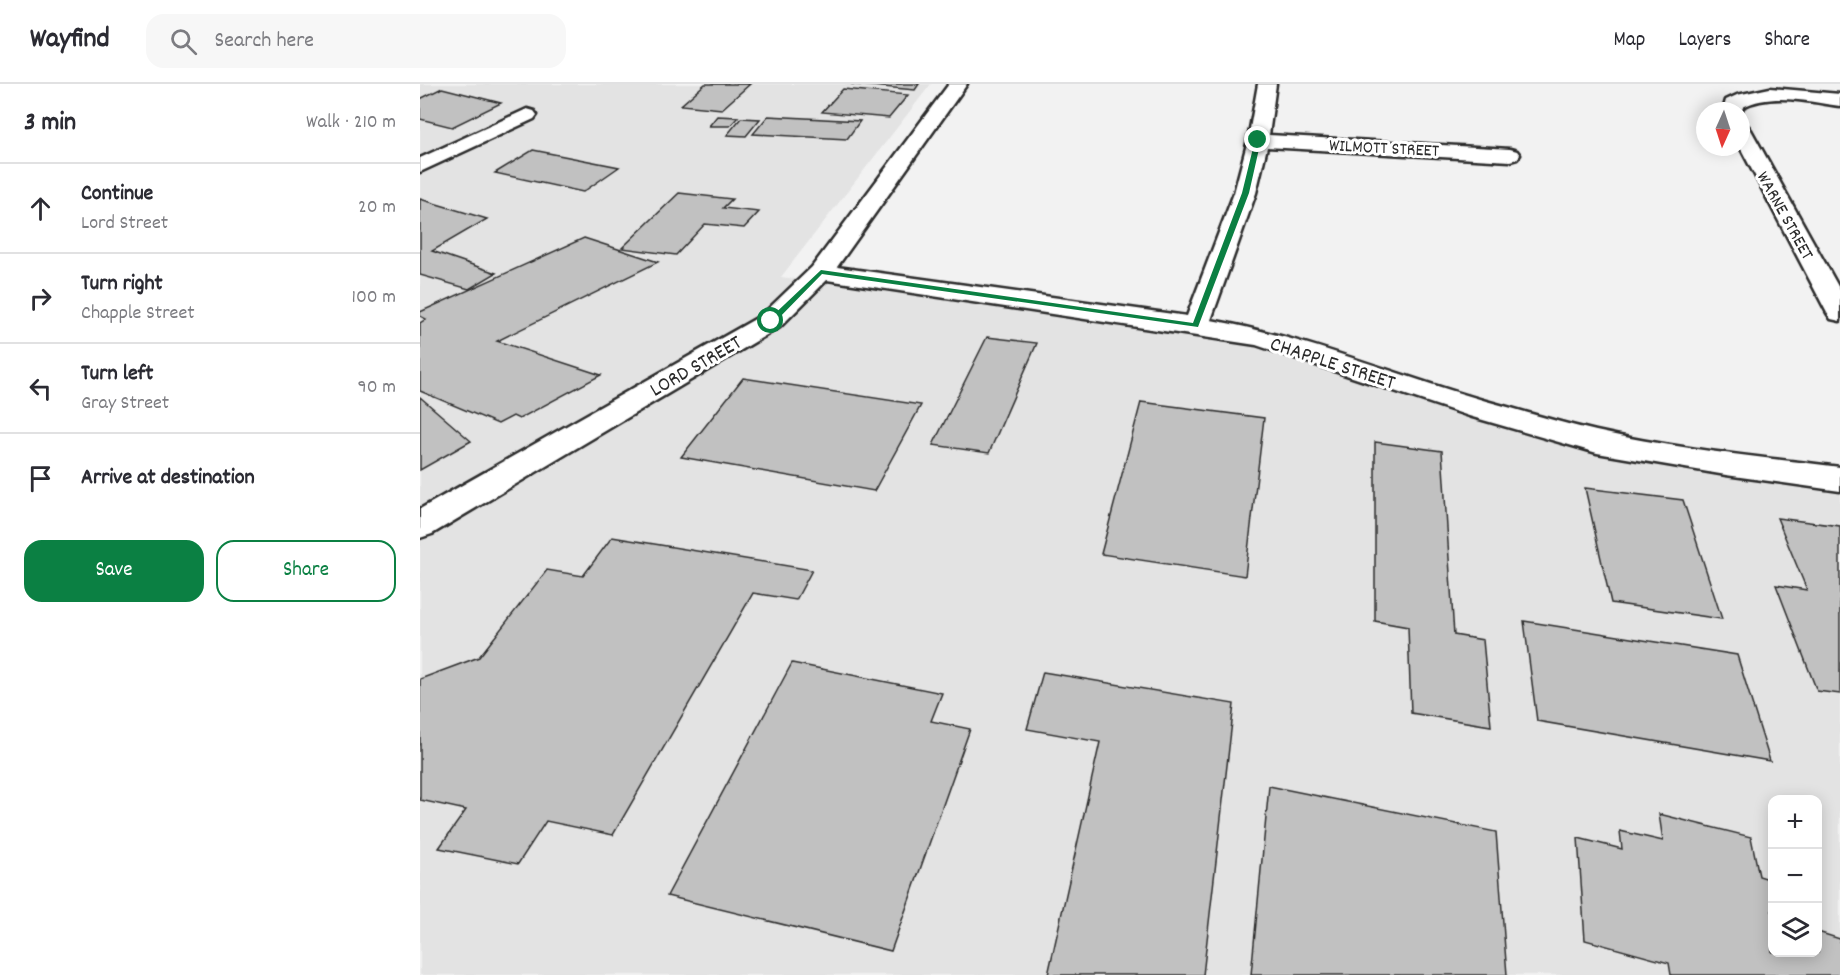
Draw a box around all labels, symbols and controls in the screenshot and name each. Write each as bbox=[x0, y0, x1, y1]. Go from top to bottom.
search box bbox=[146, 14, 566, 68]
text: Wayfind bbox=[30, 21, 110, 61]
icon: search bbox=[167, 25, 200, 58]
text: Search here bbox=[215, 26, 314, 57]
text: Map bbox=[1614, 26, 1645, 56]
text: Layers bbox=[1678, 26, 1731, 56]
text: Share bbox=[1764, 26, 1810, 56]
north arrow bbox=[1696, 102, 1750, 156]
text: 3 min bbox=[24, 105, 76, 142]
text: Walk · 210 m bbox=[306, 109, 396, 137]
route end bbox=[1244, 126, 1270, 152]
street label: WILMOTT STREET bbox=[1328, 134, 1440, 165]
street label: WARNE STREET bbox=[1749, 167, 1818, 265]
text: Continue bbox=[81, 179, 153, 210]
icon: ahead bbox=[24, 192, 57, 225]
text: 20 m bbox=[358, 194, 396, 222]
text: Lord Street bbox=[81, 210, 168, 238]
text: Turn right bbox=[81, 269, 163, 300]
icon: right bbox=[24, 282, 57, 315]
text: 100 m bbox=[352, 284, 396, 312]
text: Chapple Street bbox=[81, 300, 195, 328]
route start bbox=[757, 307, 783, 333]
street label: LORD STREET bbox=[645, 329, 749, 406]
street label: CHAPPLE STREET bbox=[1266, 331, 1399, 399]
text: Turn left bbox=[81, 359, 153, 390]
icon: left bbox=[24, 372, 57, 405]
text: 90 m bbox=[358, 374, 396, 402]
text: Gray Street bbox=[81, 390, 169, 418]
icon: arrive bbox=[24, 462, 57, 495]
text: Arrive at destination bbox=[81, 463, 255, 494]
button: Save bbox=[24, 540, 204, 602]
button: Share bbox=[216, 540, 396, 602]
map controls bbox=[1768, 795, 1822, 957]
button: + bbox=[1768, 795, 1822, 849]
button: − bbox=[1768, 849, 1822, 903]
button: layers bbox=[1768, 903, 1822, 957]

